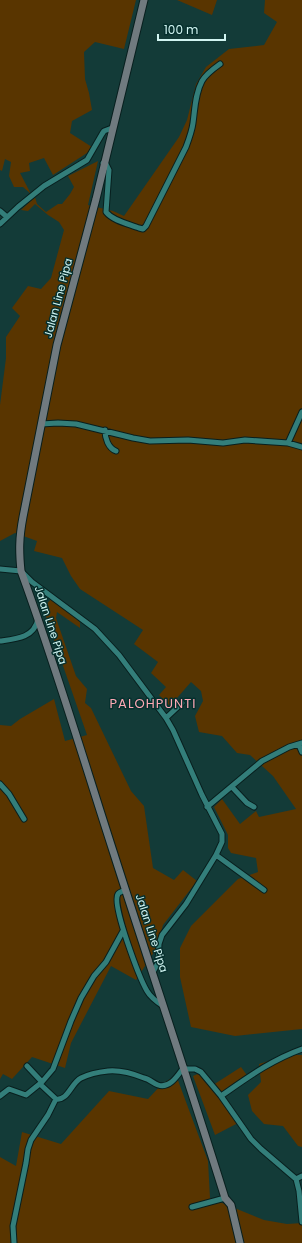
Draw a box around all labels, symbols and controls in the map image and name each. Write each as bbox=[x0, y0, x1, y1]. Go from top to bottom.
scale bar bbox=[158, 16, 225, 42]
text: 100 m bbox=[164, 21, 198, 38]
street label: Jalan Line Pipa bbox=[40, 257, 76, 339]
street label: Jalan Line Pipa bbox=[31, 584, 71, 666]
district label: PALOHPUNTI bbox=[110, 694, 196, 713]
street label: Jalan Line Pipa bbox=[132, 892, 172, 974]

